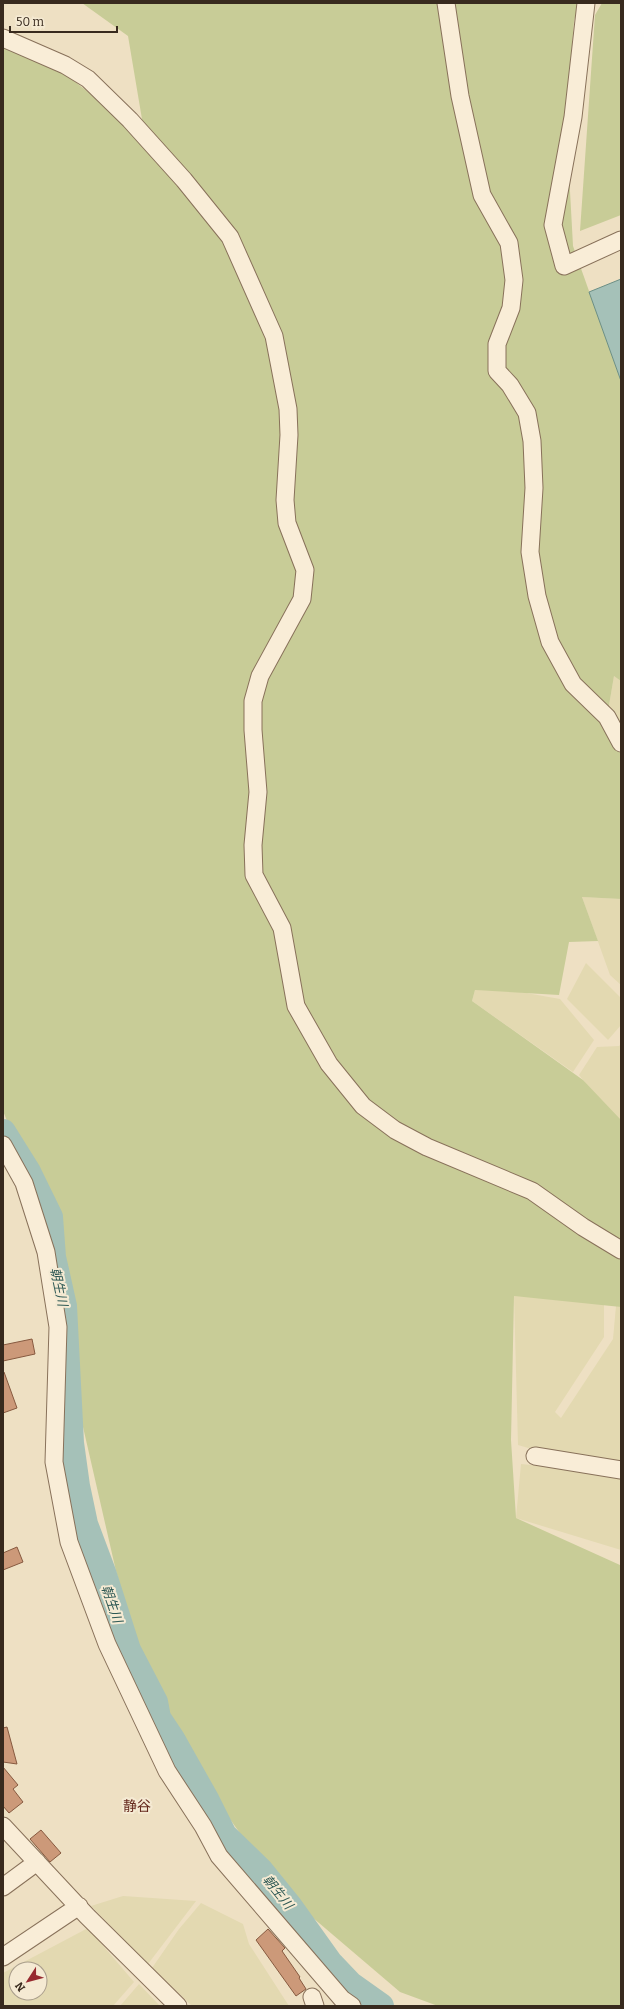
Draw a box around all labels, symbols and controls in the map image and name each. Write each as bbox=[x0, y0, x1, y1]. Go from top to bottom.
scale bar bbox=[10, 8, 117, 34]
text: 50 m bbox=[16, 15, 45, 29]
water label: 朝生川 bbox=[48, 1266, 71, 1310]
water label: 朝生川 bbox=[99, 1583, 126, 1627]
district label: 静谷 bbox=[123, 1798, 151, 1815]
water label: 朝生川 bbox=[260, 1872, 297, 1913]
north arrow bbox=[8, 1961, 48, 2001]
text: N bbox=[12, 1979, 28, 1994]

